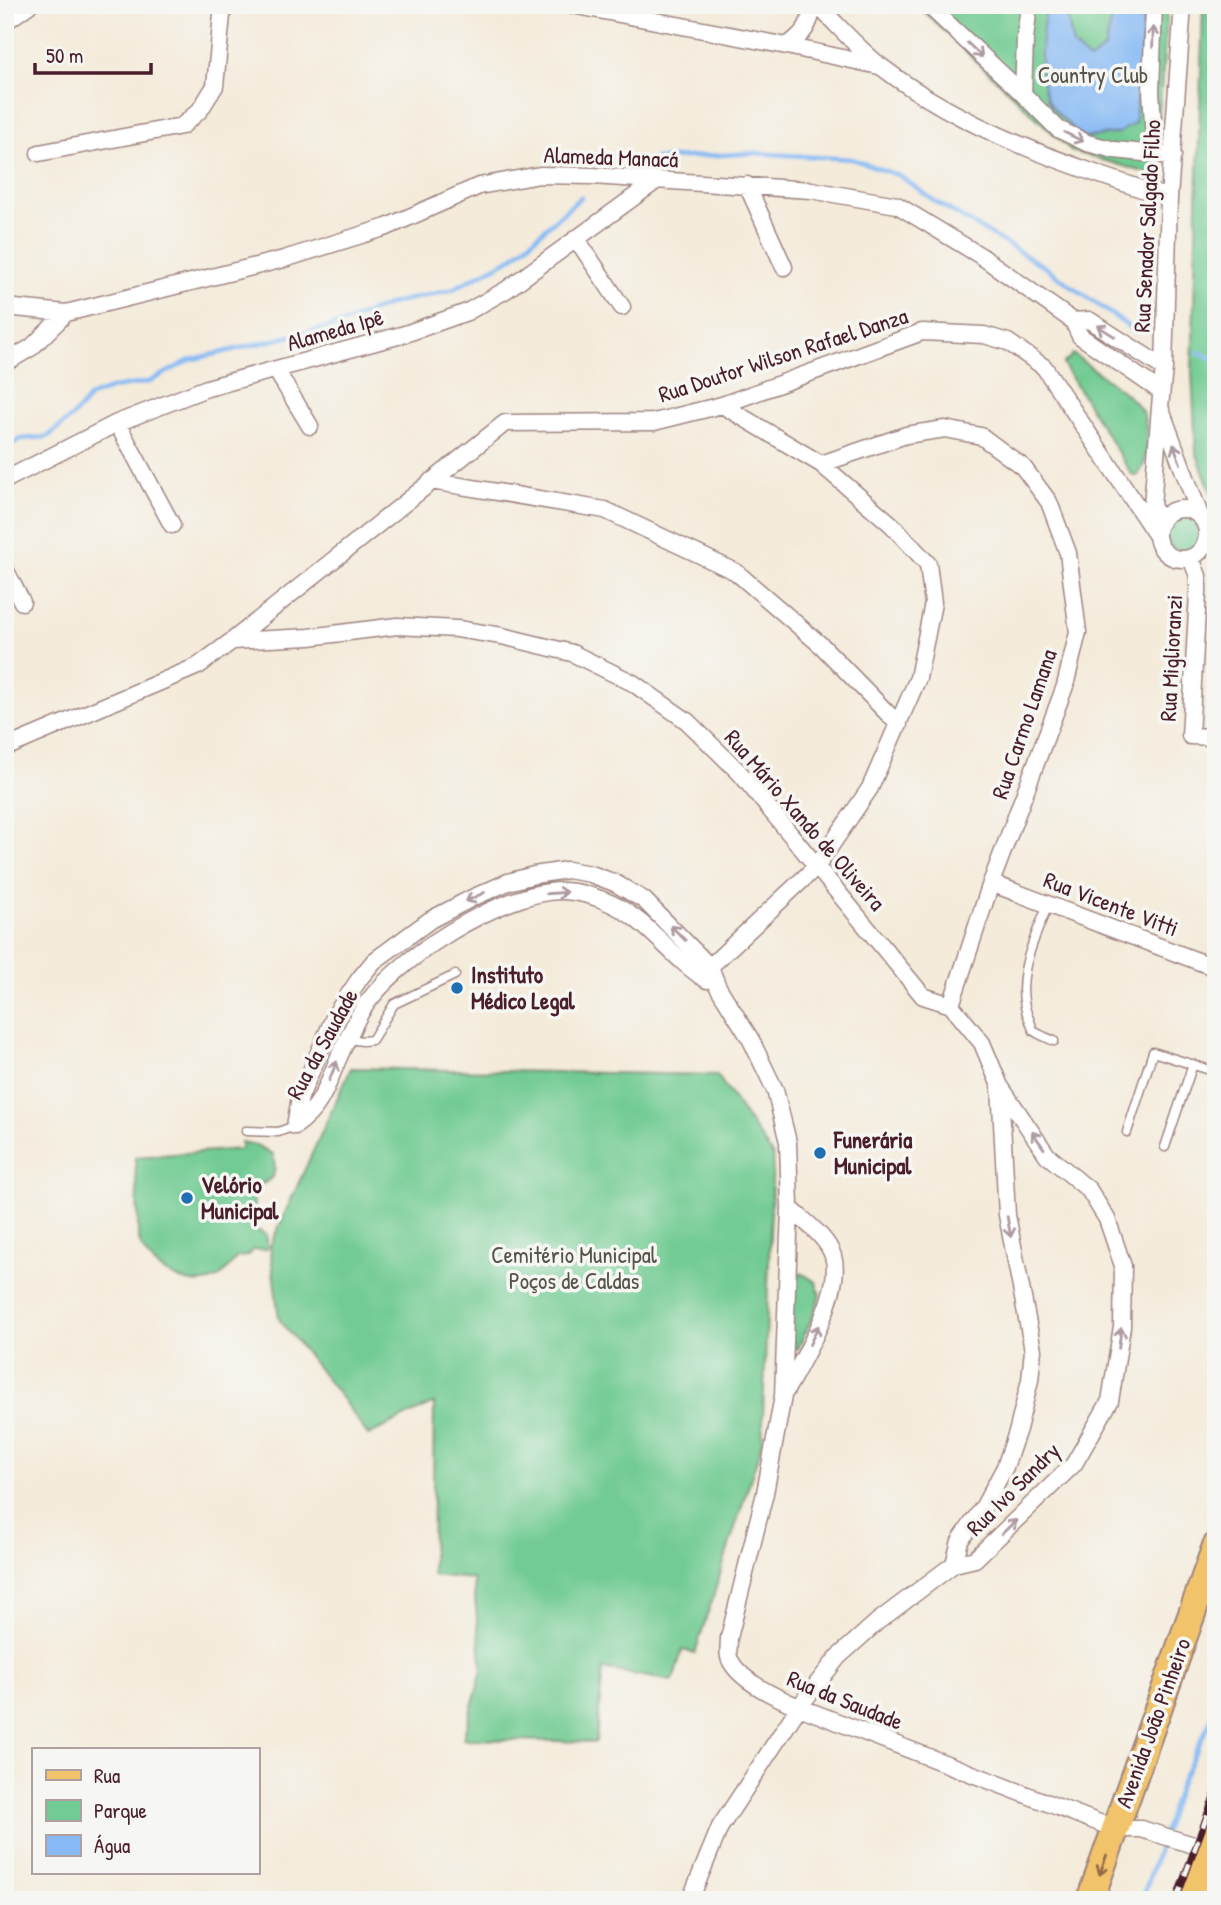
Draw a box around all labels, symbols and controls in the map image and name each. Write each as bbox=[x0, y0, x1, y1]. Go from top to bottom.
one-way arrow bbox=[1147, 26, 1160, 49]
scale bar bbox=[35, 32, 150, 76]
text: 50 m bbox=[46, 41, 83, 70]
one-way arrow bbox=[966, 41, 983, 58]
park label: Country Club bbox=[1038, 59, 1148, 90]
street label: Rua Senador Salgado Filho bbox=[1125, 119, 1168, 333]
one-way arrow bbox=[1063, 131, 1084, 144]
street label: Alameda Manacá bbox=[543, 139, 679, 174]
street label: Rua Doutor Wilson Rafael Danza bbox=[654, 300, 911, 410]
street label: Alameda Ipê bbox=[283, 301, 387, 358]
one-way arrow bbox=[1097, 324, 1117, 338]
one-way arrow bbox=[1170, 443, 1183, 465]
street label: Rua Miglioranzi bbox=[1152, 594, 1189, 722]
street label: Rua Carmo Lamana bbox=[983, 645, 1064, 803]
street label: Rua Mário Xando de Oliveira bbox=[718, 722, 893, 917]
street label: Rua Vicente Vitti bbox=[1039, 864, 1183, 943]
one-way arrow bbox=[545, 886, 568, 899]
one-way arrow bbox=[465, 891, 486, 904]
one-way arrow bbox=[670, 925, 687, 942]
place label: Instituto Médico Legal bbox=[471, 959, 575, 1017]
marker: Instituto Médico Legal bbox=[449, 980, 465, 996]
street label: Rua da Saudade bbox=[278, 983, 365, 1105]
one-way arrow bbox=[328, 1061, 341, 1082]
place label: Funerária Municipal bbox=[833, 1124, 912, 1182]
one-way arrow bbox=[1031, 1131, 1045, 1150]
marker: Funerária Municipal bbox=[812, 1145, 828, 1161]
place label: Velório Municipal bbox=[201, 1169, 279, 1227]
marker: Velório Municipal bbox=[179, 1190, 195, 1206]
one-way arrow bbox=[1003, 1215, 1016, 1238]
park label: Cemitério Municipal Poços de Caldas bbox=[491, 1239, 658, 1296]
one-way arrow bbox=[808, 1325, 821, 1347]
one-way arrow bbox=[1114, 1327, 1127, 1350]
street label: Rua Ivo Sandry bbox=[959, 1435, 1066, 1542]
one-way arrow bbox=[1000, 1518, 1017, 1535]
street label: Avenida João Pinheiro bbox=[1107, 1634, 1198, 1812]
street label: Rua da Saudade bbox=[783, 1662, 908, 1737]
legend bbox=[32, 1748, 259, 1874]
text: Rua bbox=[94, 1761, 120, 1790]
text: Parque bbox=[94, 1796, 147, 1825]
text: Água bbox=[94, 1831, 130, 1860]
one-way arrow bbox=[1095, 1853, 1108, 1875]

